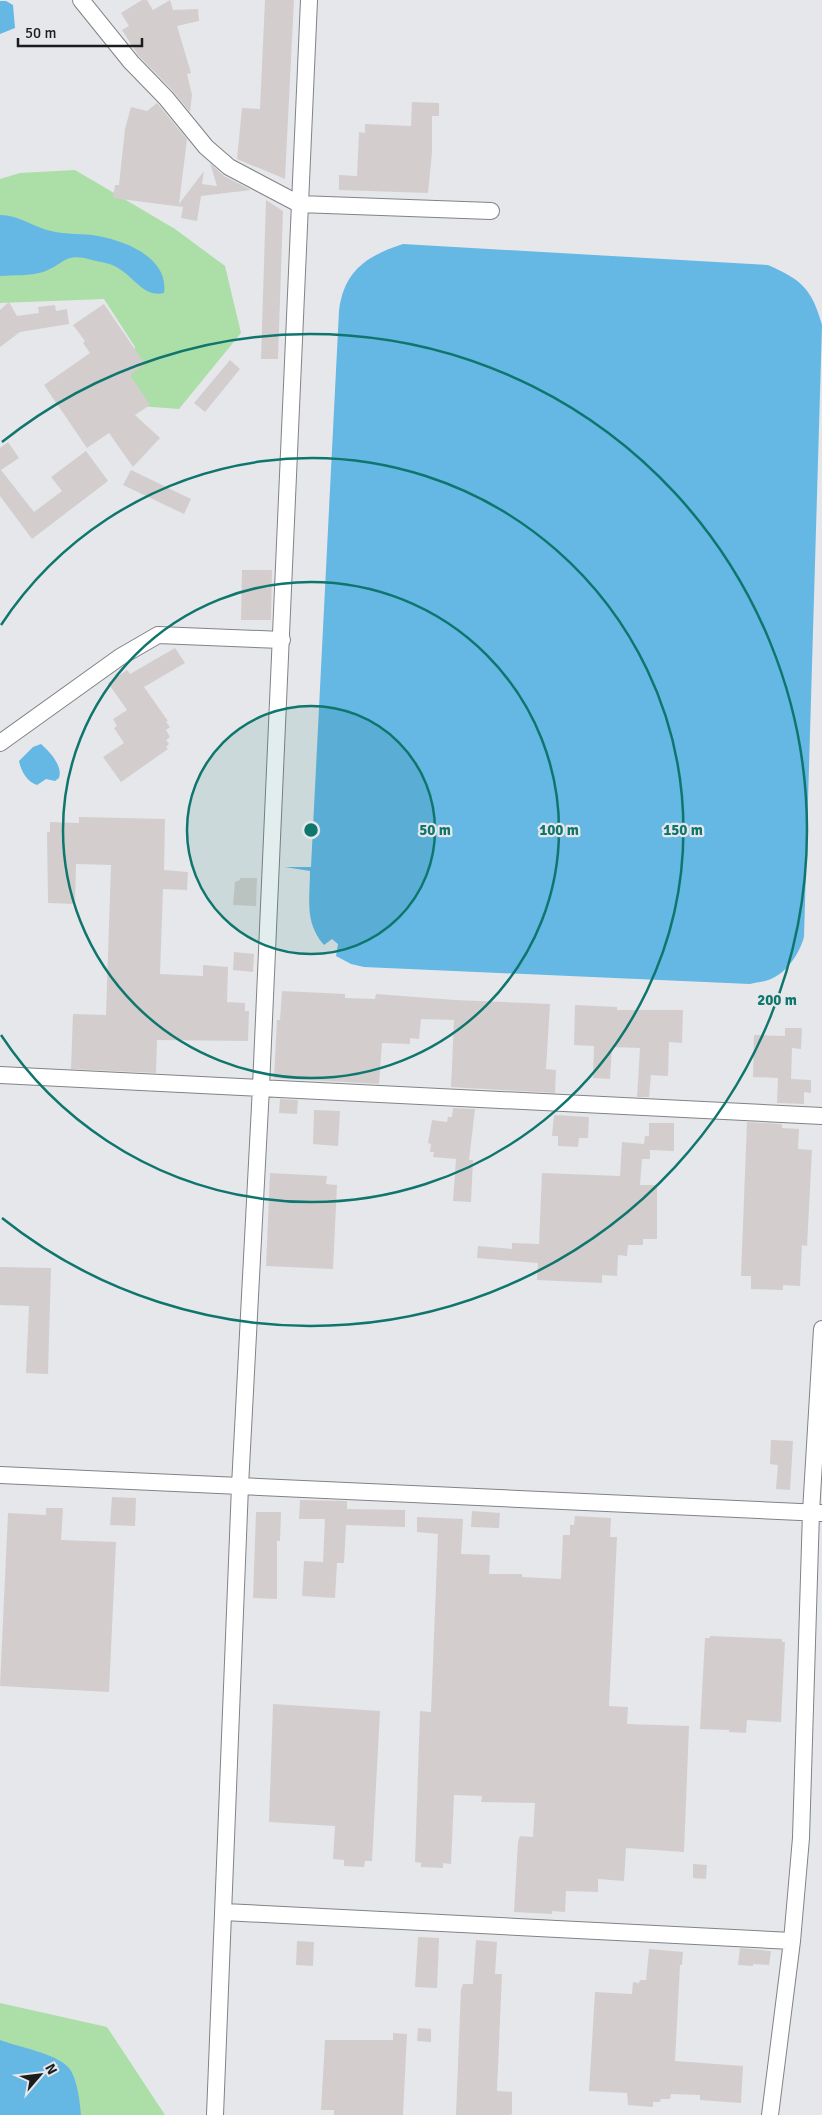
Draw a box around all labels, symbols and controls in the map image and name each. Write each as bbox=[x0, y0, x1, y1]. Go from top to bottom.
scale bar bbox=[18, 15, 141, 47]
text: 50 m bbox=[25, 24, 56, 42]
centre of rings bbox=[302, 821, 320, 839]
text: 50 m bbox=[419, 821, 451, 839]
text: 100 m bbox=[539, 821, 579, 839]
text: 150 m bbox=[663, 821, 703, 839]
text: 200 m bbox=[757, 991, 797, 1009]
north arrow bbox=[15, 2050, 65, 2100]
text: N bbox=[41, 2061, 61, 2077]

